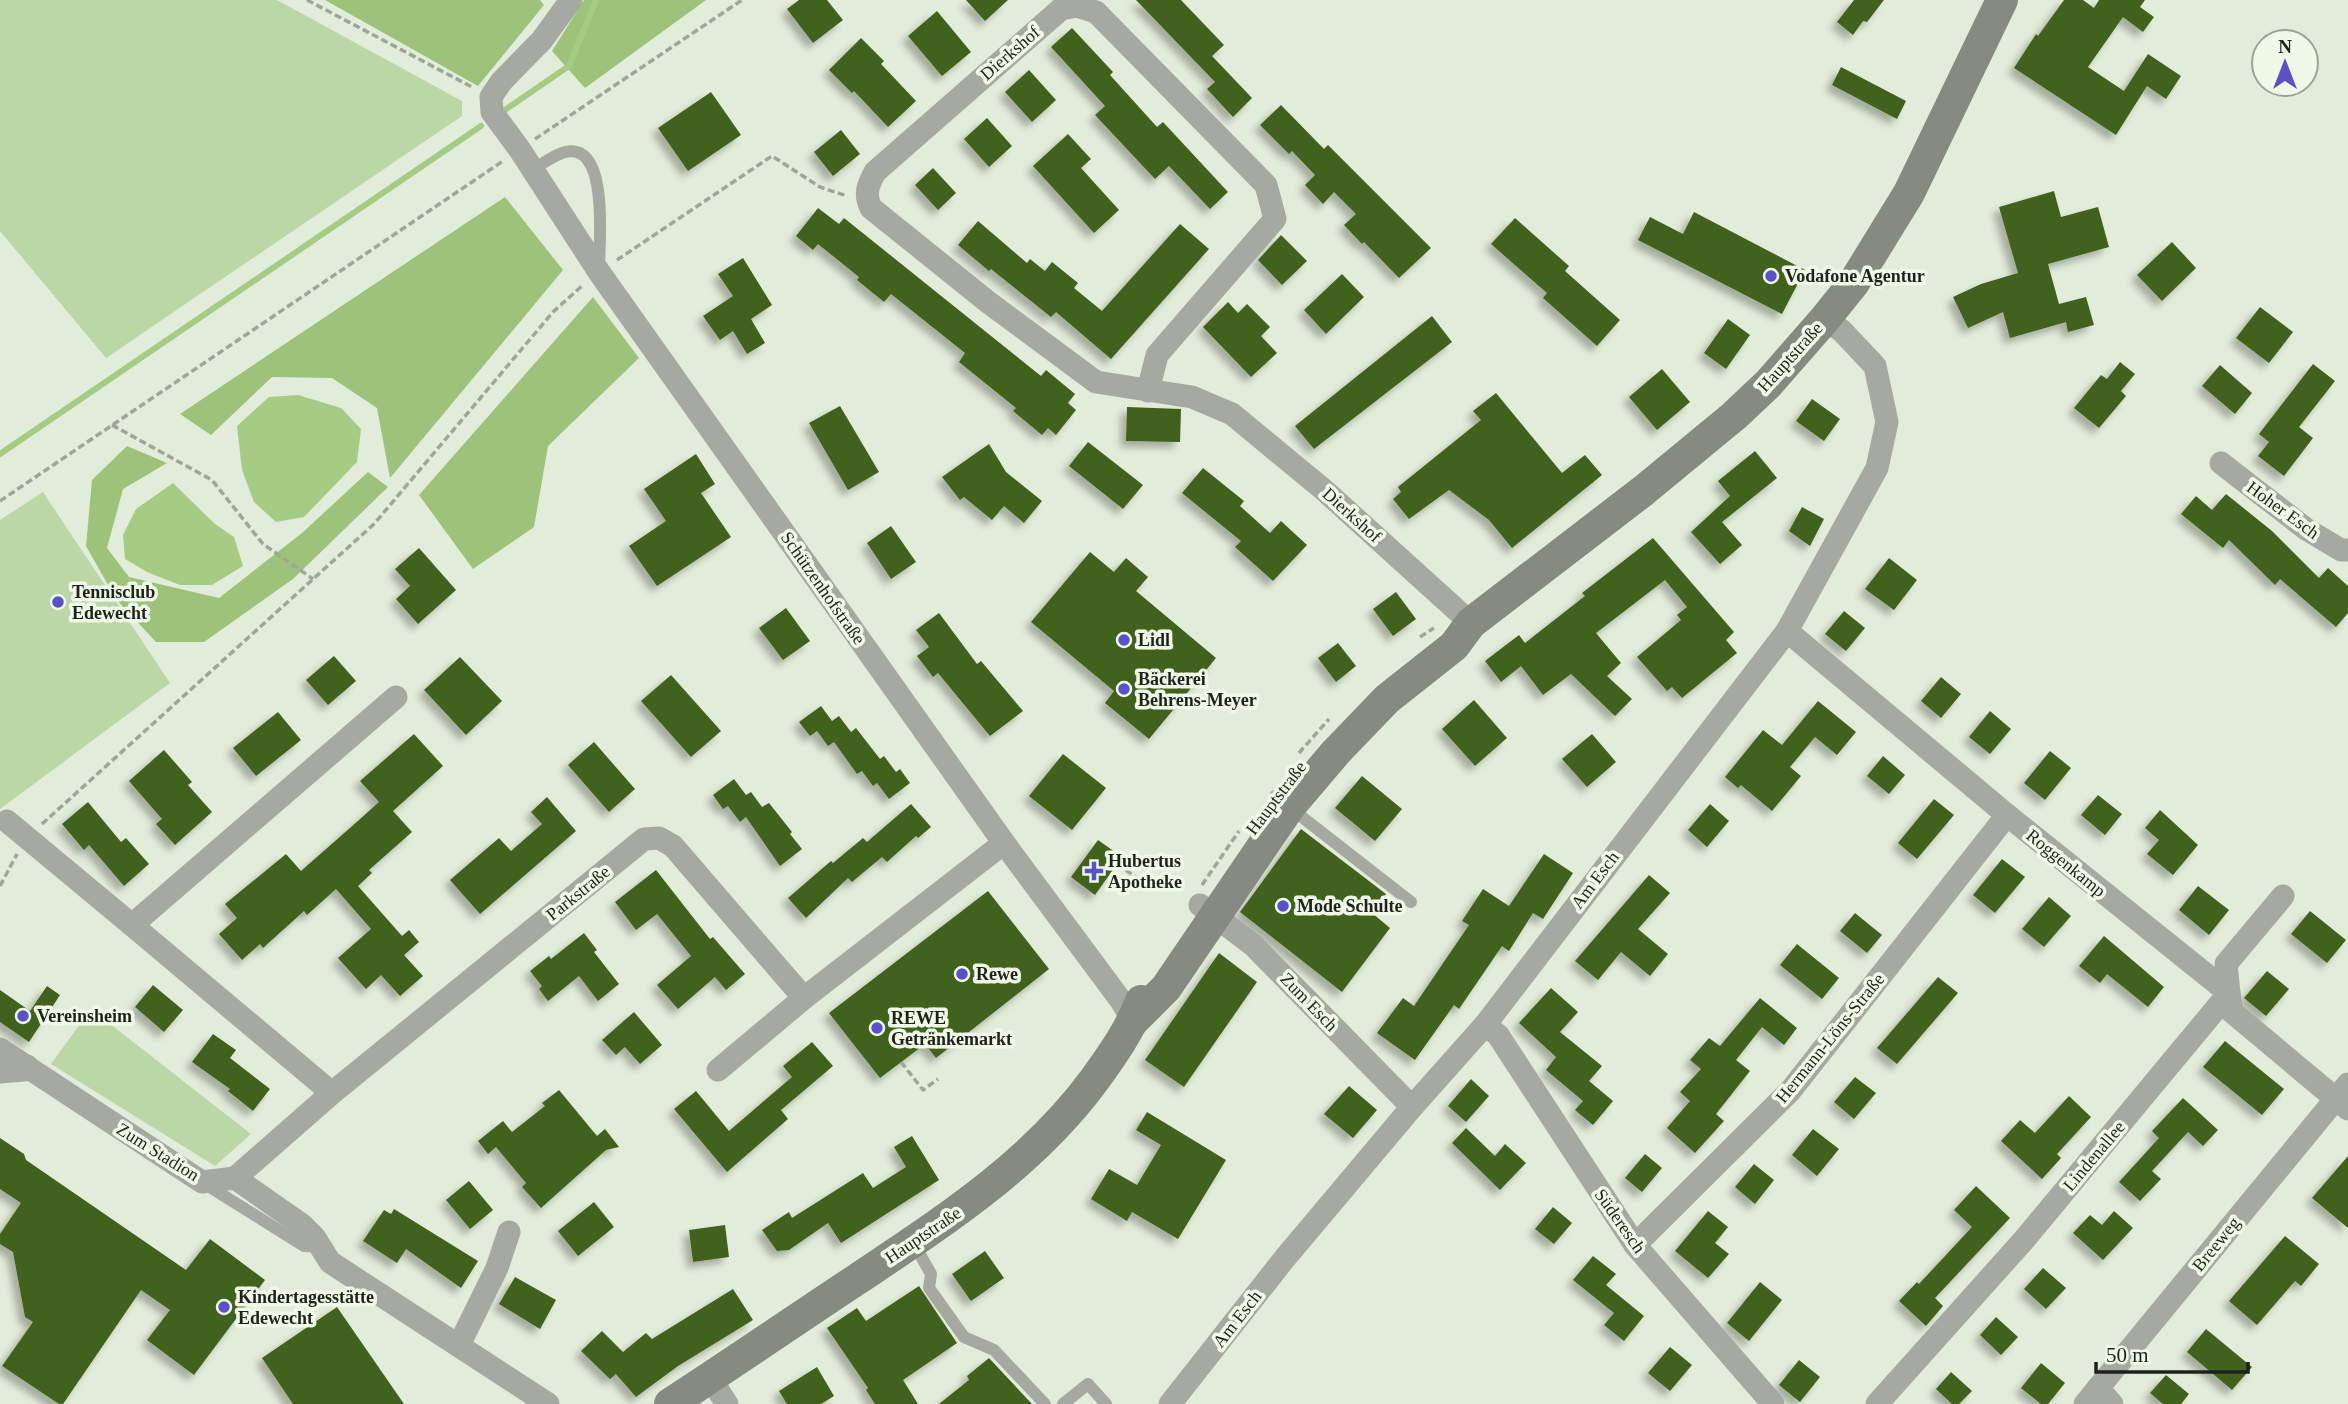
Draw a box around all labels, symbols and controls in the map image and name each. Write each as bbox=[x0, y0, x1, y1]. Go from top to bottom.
street label: Dierkshof bbox=[976, 22, 1044, 84]
north arrow bbox=[2250, 28, 2320, 98]
text: N bbox=[2278, 36, 2292, 57]
place label: Vodafone Agentur bbox=[1785, 266, 1925, 286]
marker: Vodafone Agentur bbox=[1763, 268, 1779, 284]
street label: Hauptstraße bbox=[1753, 318, 1827, 396]
street label: Hoher Esch bbox=[2243, 477, 2323, 543]
street label: Dierkshof bbox=[1319, 483, 1385, 547]
street label: Schützenhofstraße bbox=[777, 528, 869, 648]
place label: Tennisclub Edewecht bbox=[72, 582, 155, 623]
marker: Tennisclub Edewecht bbox=[50, 594, 66, 610]
place label: Lidl bbox=[1138, 630, 1170, 650]
marker: Lidl bbox=[1116, 632, 1132, 648]
place label: Bäckerei Behrens-Meyer bbox=[1138, 669, 1257, 710]
marker: Bäckerei Behrens-Meyer bbox=[1116, 681, 1132, 697]
street label: Hauptstraße bbox=[1242, 757, 1310, 839]
street label: Roggenkamp bbox=[2022, 825, 2110, 901]
street label: Am Esch bbox=[1567, 847, 1623, 913]
place label: Hubertus Apotheke bbox=[1108, 851, 1182, 892]
street label: Parkstraße bbox=[542, 861, 614, 925]
marker: Hubertus Apotheke bbox=[1086, 863, 1102, 879]
place label: Mode Schulte bbox=[1297, 896, 1403, 916]
marker: Mode Schulte bbox=[1275, 898, 1291, 914]
place label: Rewe bbox=[976, 964, 1018, 984]
marker: Rewe bbox=[954, 966, 970, 982]
street label: Zum Esch bbox=[1276, 969, 1342, 1035]
street label: Hermann-Löns-Straße bbox=[1772, 969, 1888, 1107]
place label: Vereinsheim bbox=[37, 1006, 132, 1026]
marker: Vereinsheim bbox=[15, 1008, 31, 1024]
place label: REWE Getränkemarkt bbox=[891, 1008, 1012, 1049]
marker: REWE Getränkemarkt bbox=[869, 1020, 885, 1036]
street label: Lindenallee bbox=[2059, 1117, 2129, 1195]
street label: Zum Stadion bbox=[113, 1119, 203, 1185]
street label: Süderesch bbox=[1591, 1185, 1649, 1257]
street label: Hauptstraße bbox=[881, 1202, 965, 1268]
street label: Breeweg bbox=[2188, 1213, 2244, 1275]
place label: Kindertagesstätte Edewecht bbox=[238, 1287, 374, 1328]
street label: Am Esch bbox=[1209, 1287, 1265, 1351]
marker: Kindertagesstätte Edewecht bbox=[216, 1299, 232, 1315]
scale bar bbox=[2096, 1330, 2248, 1374]
text: 50 m bbox=[2106, 1343, 2149, 1367]

